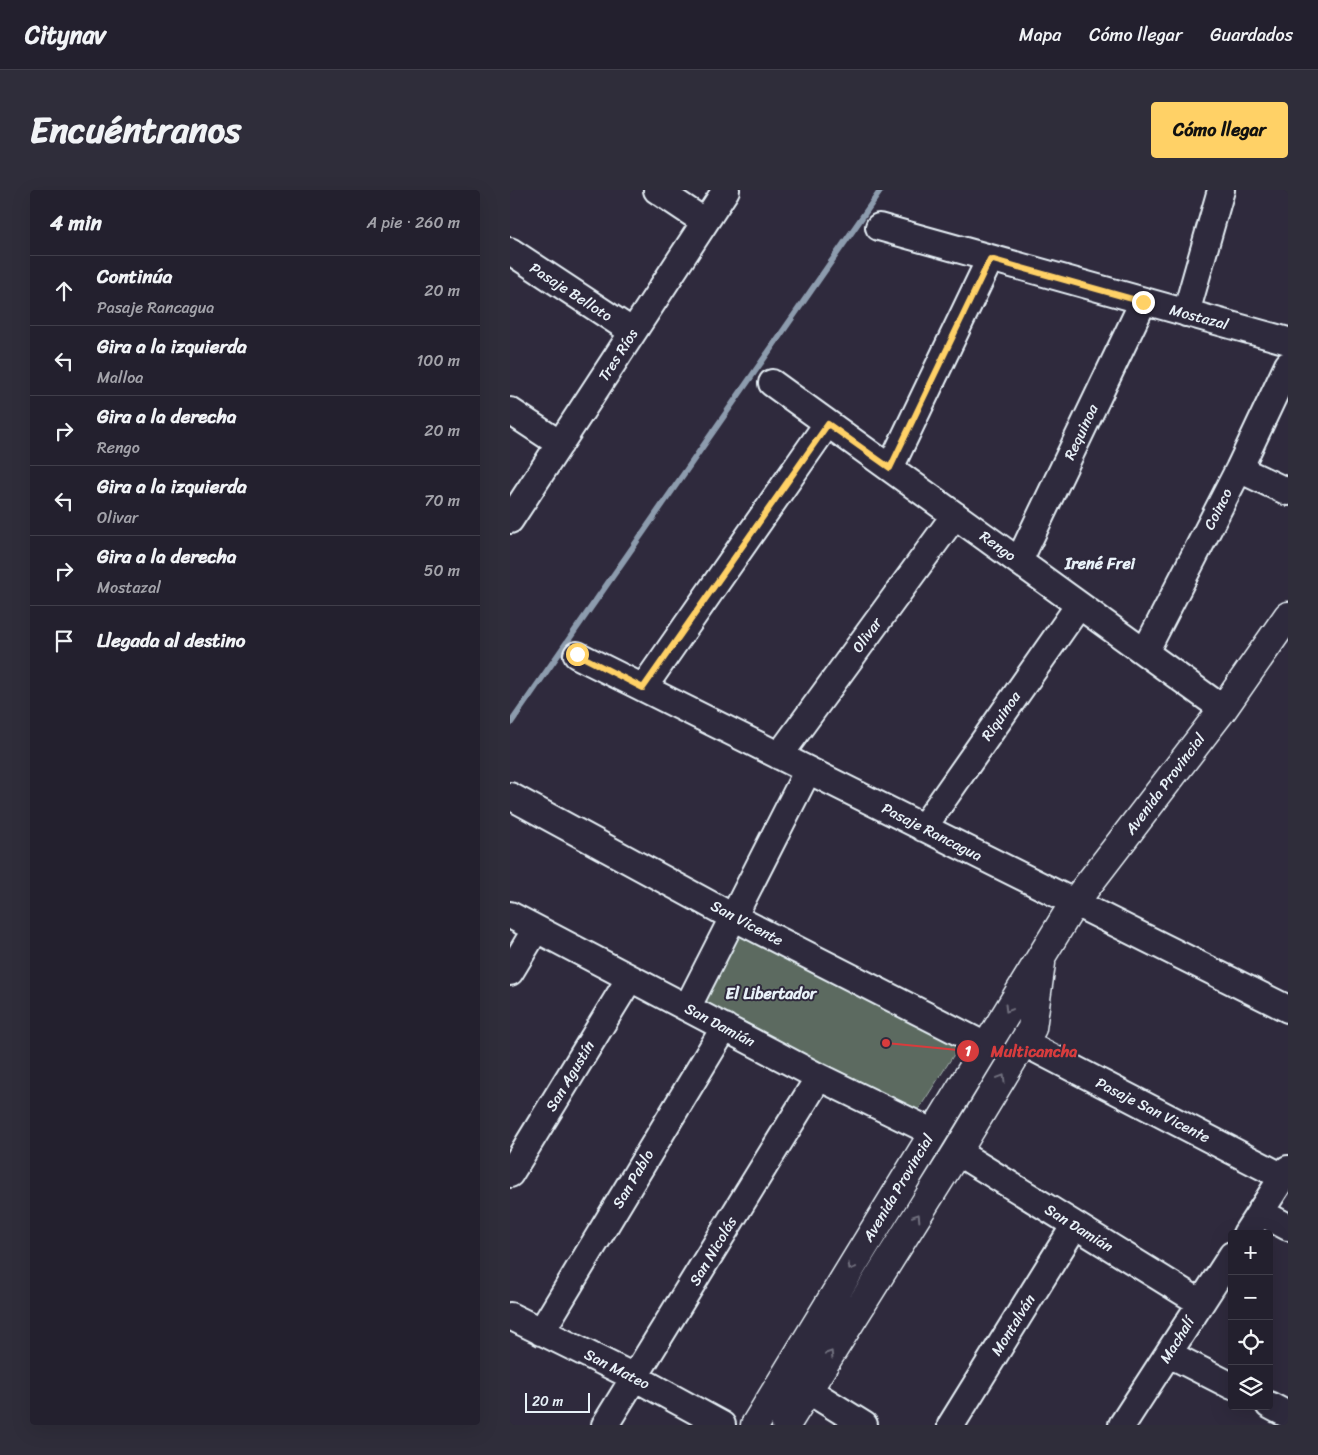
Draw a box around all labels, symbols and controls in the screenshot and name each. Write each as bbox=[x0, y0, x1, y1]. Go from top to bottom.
text: Citynav bbox=[25, 14, 106, 56]
text: Mapa bbox=[1019, 19, 1061, 51]
text: Cómo llegar bbox=[1089, 19, 1182, 51]
text: Guardados bbox=[1210, 19, 1293, 51]
text: Encuéntranos bbox=[30, 99, 241, 161]
button: Cómo llegar bbox=[1151, 102, 1288, 158]
text: 4 min bbox=[50, 204, 102, 242]
text: A pie · 260 m bbox=[367, 208, 460, 237]
street label: Pasaje Belloto bbox=[524, 255, 618, 329]
text: Continúa bbox=[97, 260, 172, 293]
text: 20 m bbox=[424, 276, 460, 305]
icon: ahead bbox=[50, 277, 78, 305]
route end bbox=[1132, 291, 1155, 314]
text: Pasaje Rancagua bbox=[97, 293, 214, 322]
street label: Mostazal bbox=[1167, 297, 1232, 337]
street label: Tres Ríos bbox=[591, 323, 645, 387]
text: Gira a la izquierda bbox=[97, 330, 247, 363]
text: 100 m bbox=[416, 346, 460, 375]
icon: left bbox=[50, 347, 78, 375]
text: Malloa bbox=[97, 363, 143, 392]
street label: Requinoa bbox=[1057, 399, 1106, 464]
text: Gira a la derecha bbox=[97, 400, 236, 433]
text: 20 m bbox=[424, 416, 460, 445]
icon: right bbox=[50, 417, 78, 445]
text: Rengo bbox=[97, 433, 140, 462]
text: Gira a la izquierda bbox=[97, 470, 247, 503]
street label: Coinco bbox=[1196, 483, 1240, 535]
text: 70 m bbox=[424, 486, 460, 515]
icon: left bbox=[50, 487, 78, 515]
text: Olivar bbox=[97, 503, 138, 532]
street label: Rengo bbox=[974, 524, 1022, 569]
text: Gira a la derecha bbox=[97, 540, 236, 573]
district label: Irené Frei bbox=[1064, 549, 1136, 578]
text: 50 m bbox=[424, 556, 460, 585]
icon: right bbox=[50, 557, 78, 585]
text: Mostazal bbox=[97, 573, 161, 602]
street label: Olivar bbox=[845, 611, 889, 658]
text: Llegada al destino bbox=[97, 624, 246, 657]
icon: arrive bbox=[50, 627, 78, 655]
route start bbox=[566, 643, 589, 666]
street label: Riquinoa bbox=[974, 685, 1028, 746]
street label: Avenida Provincial bbox=[1117, 727, 1212, 841]
street label: Pasaje Rancagua bbox=[877, 795, 987, 869]
street label: San Vicente bbox=[706, 893, 788, 953]
district label: El Libertador bbox=[726, 979, 818, 1008]
street label: San Damián bbox=[680, 995, 760, 1055]
one-way arrow bbox=[1005, 1003, 1015, 1012]
street label: San Agustín bbox=[538, 1035, 602, 1117]
callout: Multicancha bbox=[955, 1036, 1087, 1067]
text: Multicancha bbox=[990, 1037, 1077, 1066]
text: 1 bbox=[965, 1038, 972, 1064]
street label: Pasaje San Vicente bbox=[1091, 1070, 1215, 1150]
one-way arrow bbox=[996, 1075, 1006, 1084]
street label: Avenida Provincial bbox=[855, 1129, 941, 1248]
street label: San Pablo bbox=[605, 1144, 661, 1214]
street label: San Damián bbox=[1040, 1197, 1118, 1259]
street label: San Nicolás bbox=[682, 1211, 744, 1291]
one-way arrow bbox=[911, 1213, 920, 1222]
map controls bbox=[1228, 1230, 1273, 1410]
button: + bbox=[1228, 1230, 1273, 1275]
one-way arrow bbox=[847, 1261, 857, 1270]
button: − bbox=[1228, 1275, 1273, 1320]
street label: Montalván bbox=[984, 1289, 1042, 1361]
street label: Machalí bbox=[1152, 1310, 1203, 1369]
button: locate bbox=[1228, 1320, 1273, 1365]
street label: San Mateo bbox=[580, 1341, 655, 1397]
one-way arrow bbox=[824, 1350, 833, 1359]
button: layers bbox=[1228, 1365, 1273, 1410]
text: 20 m bbox=[532, 1389, 563, 1414]
scale bar bbox=[525, 1390, 590, 1413]

